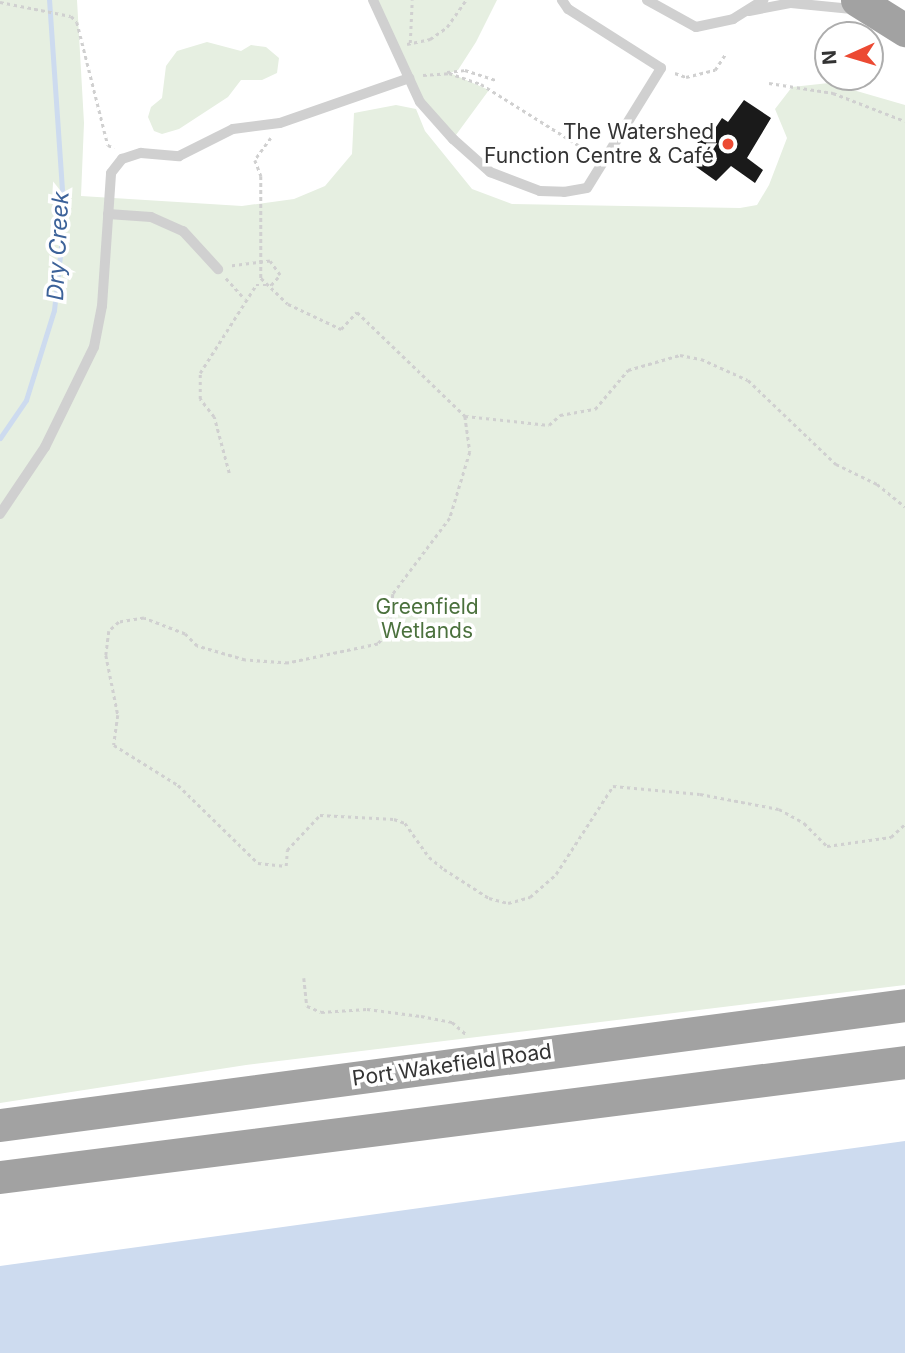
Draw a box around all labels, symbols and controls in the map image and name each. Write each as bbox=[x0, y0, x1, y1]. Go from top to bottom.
north arrow bbox=[814, 21, 884, 91]
text: N bbox=[818, 49, 842, 65]
place label: The Watershed Function Centre & Café bbox=[484, 119, 714, 169]
marker: The Watershed Function Centre & Café bbox=[720, 136, 736, 152]
water label: Dry Creek bbox=[41, 191, 75, 301]
park label: Greenfield Wetlands bbox=[375, 594, 479, 644]
street label: Port Wakefield Road bbox=[351, 1039, 553, 1091]

